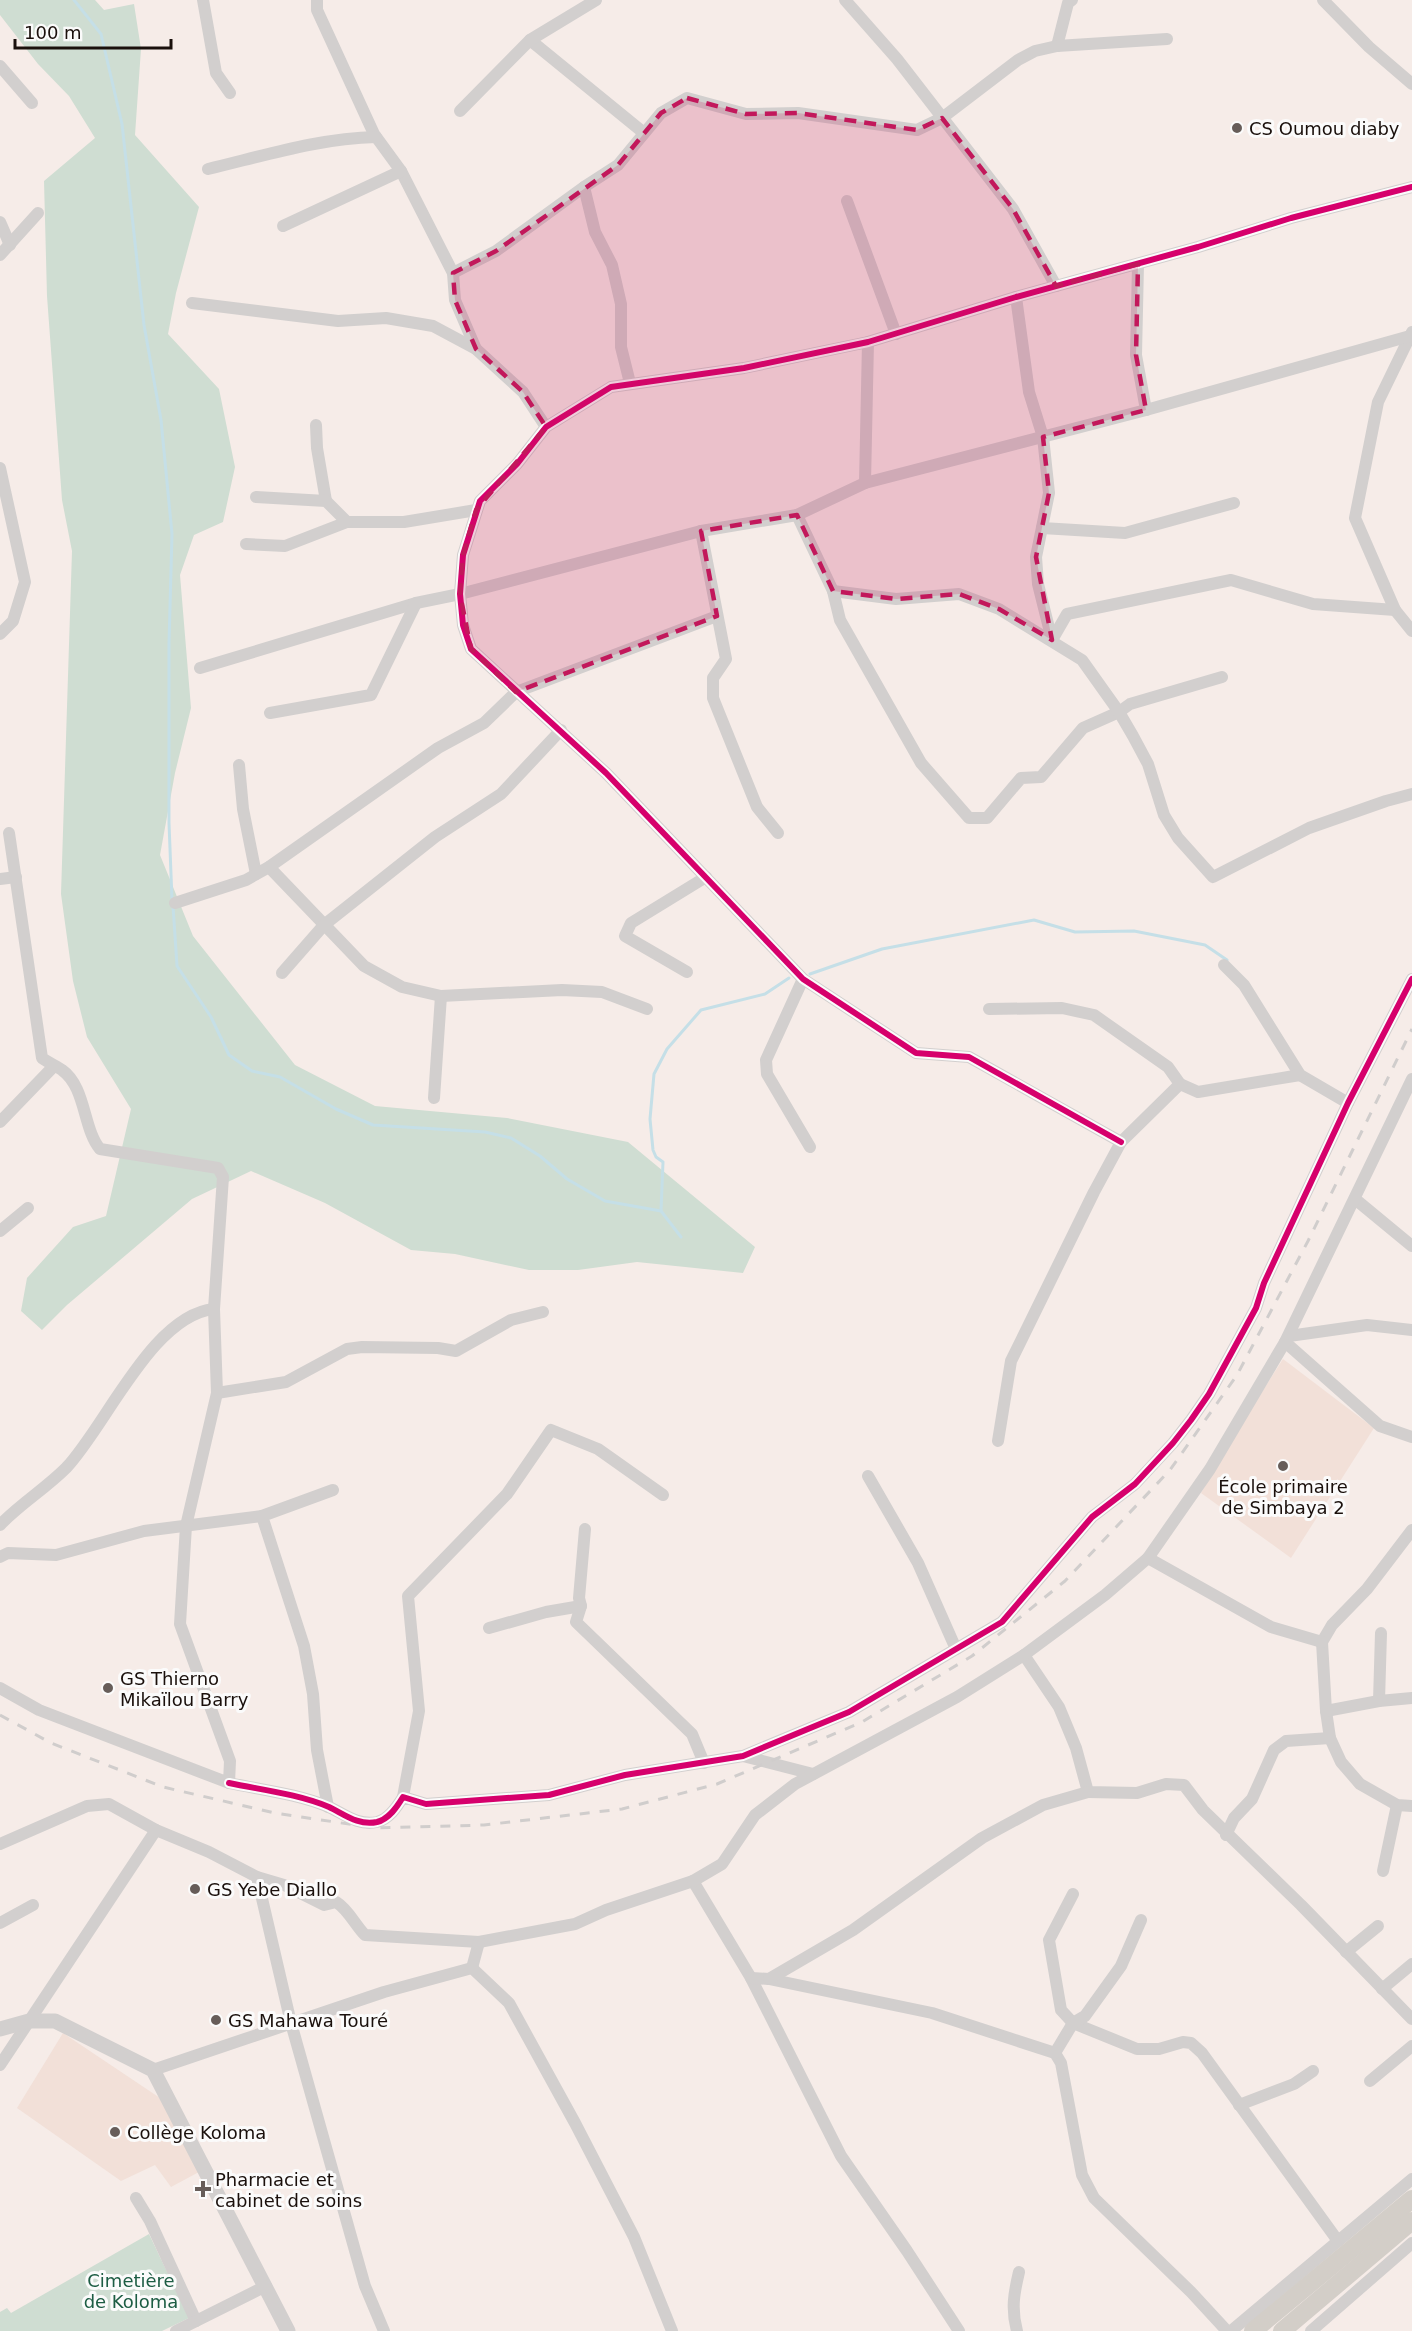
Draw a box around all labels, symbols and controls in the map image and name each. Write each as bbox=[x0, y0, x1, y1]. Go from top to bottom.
scale bar bbox=[15, 12, 171, 50]
text: 100 m bbox=[24, 22, 82, 43]
place label: CS Oumou diaby bbox=[1249, 118, 1400, 139]
marker: CS Oumou diaby bbox=[1230, 121, 1244, 135]
marker: École primaire de Simbaya 2 bbox=[1276, 1459, 1290, 1473]
place label: École primaire de Simbaya 2 bbox=[1218, 1476, 1348, 1518]
place label: GS Thierno Mikaïlou Barry bbox=[120, 1668, 249, 1710]
marker: GS Thierno Mikaïlou Barry bbox=[101, 1681, 115, 1695]
place label: GS Yebe Diallo bbox=[207, 1879, 337, 1900]
marker: GS Yebe Diallo bbox=[188, 1882, 202, 1896]
place label: GS Mahawa Touré bbox=[228, 2010, 388, 2031]
marker: GS Mahawa Touré bbox=[209, 2013, 223, 2027]
place label: Collège Koloma bbox=[127, 2122, 266, 2143]
marker: Collège Koloma bbox=[108, 2125, 122, 2139]
place label: Pharmacie et cabinet de soins bbox=[215, 2169, 362, 2211]
marker: Pharmacie et cabinet de soins bbox=[196, 2182, 210, 2196]
park label: Cimetière de Koloma bbox=[84, 2270, 178, 2312]

